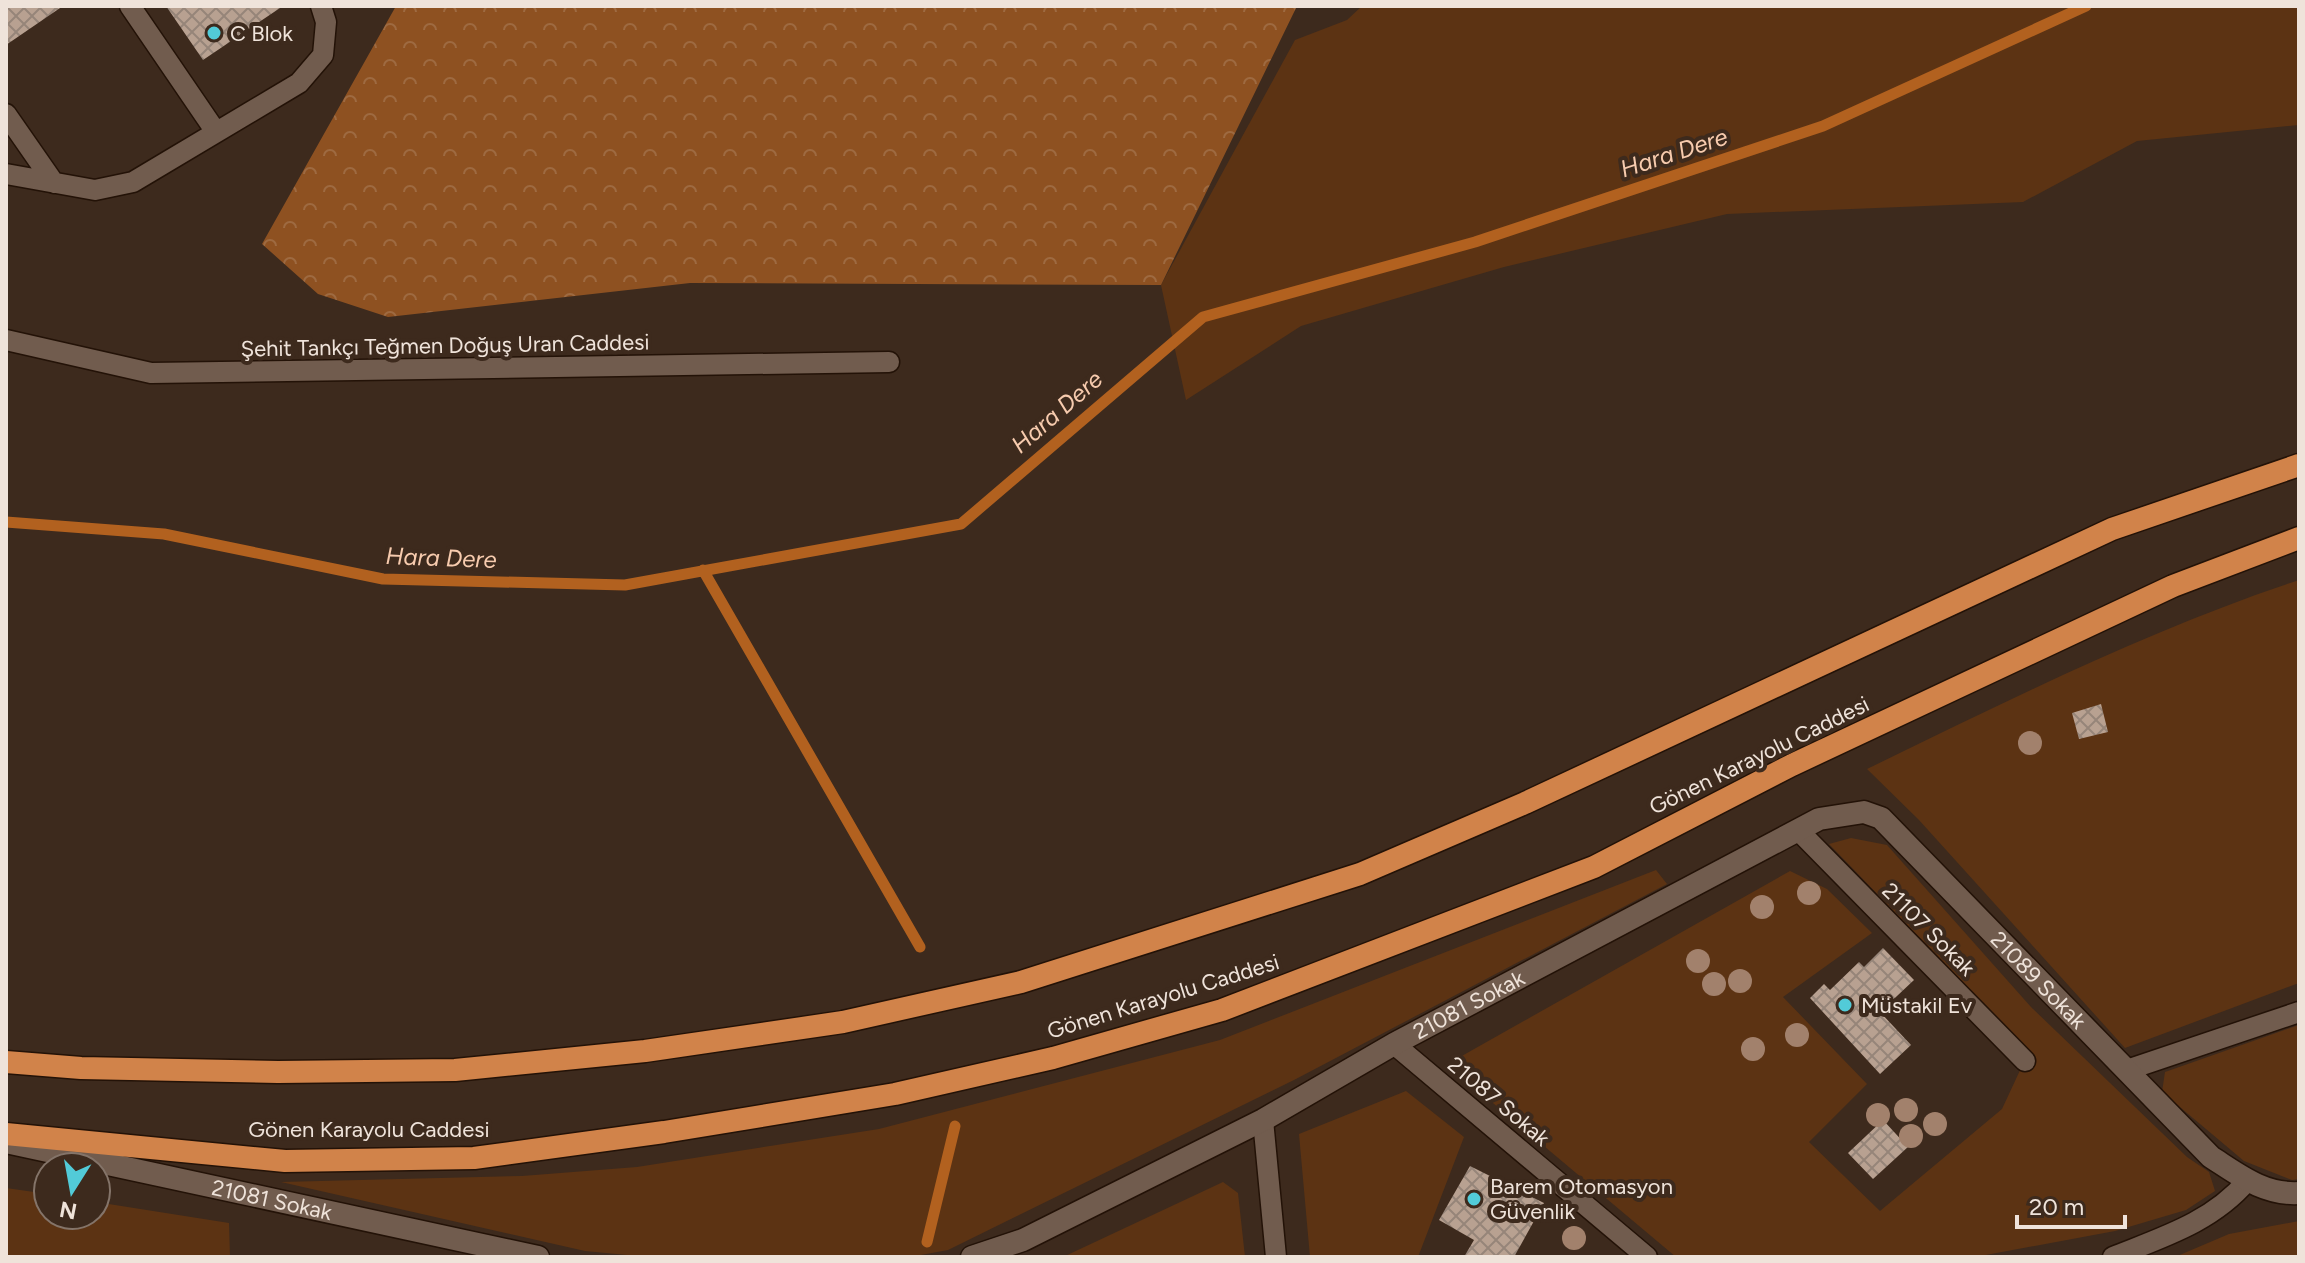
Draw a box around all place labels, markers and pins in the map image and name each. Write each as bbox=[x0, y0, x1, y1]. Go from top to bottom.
place label: C Blok bbox=[230, 20, 293, 47]
marker: C Blok bbox=[205, 24, 223, 42]
place label: Müstakil Ev bbox=[1861, 992, 1973, 1019]
marker: Müstakil Ev bbox=[1836, 996, 1854, 1014]
place label: Barem Otomasyon Güvenlik bbox=[1490, 1173, 1673, 1225]
marker: Barem Otomasyon Güvenlik bbox=[1465, 1190, 1483, 1208]

